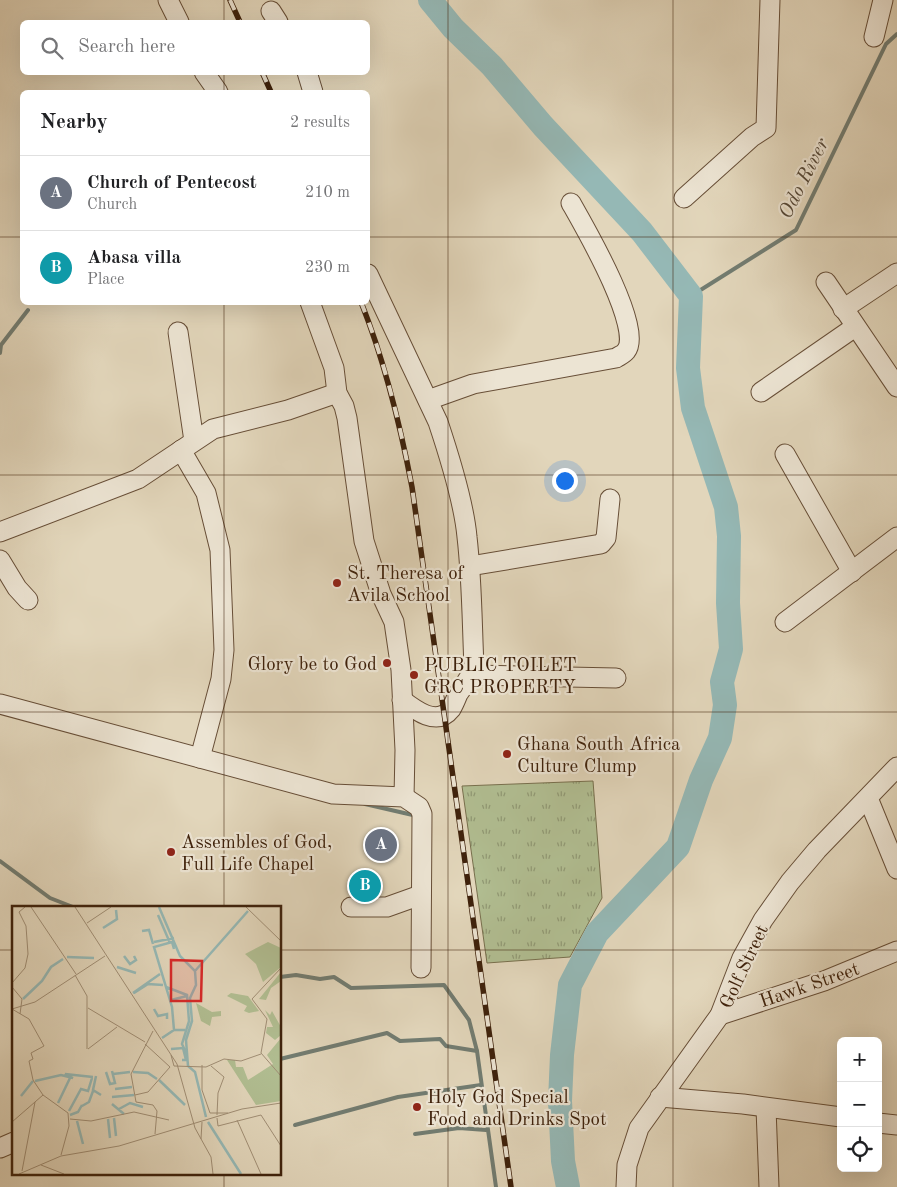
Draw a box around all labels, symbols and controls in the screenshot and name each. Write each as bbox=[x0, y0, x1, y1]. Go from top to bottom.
search box bbox=[20, 20, 370, 75]
icon: search bbox=[38, 34, 66, 62]
text: Search here bbox=[78, 38, 175, 57]
text: Nearby bbox=[40, 112, 108, 133]
text: 2 results bbox=[290, 115, 350, 131]
water label: Odo River bbox=[776, 135, 834, 222]
text: Church of Pentecost bbox=[87, 174, 257, 193]
text: A bbox=[50, 185, 62, 201]
text: 210 m bbox=[305, 185, 350, 201]
text: Church bbox=[87, 197, 137, 213]
text: Abasa villa bbox=[87, 249, 181, 268]
text: B bbox=[50, 260, 62, 276]
text: 230 m bbox=[305, 260, 350, 276]
text: Place bbox=[87, 272, 124, 288]
your location bbox=[552, 468, 578, 494]
place label: St. Theresa of Avila School bbox=[347, 565, 465, 606]
marker: St. Theresa of Avila School bbox=[331, 577, 343, 589]
place label: Glory be to God bbox=[247, 656, 377, 675]
marker: Glory be to God bbox=[381, 657, 393, 669]
place label: PUBLIC TOILET GRC PROPERTY bbox=[424, 657, 576, 698]
marker: PUBLIC TOILET GRC PROPERTY bbox=[408, 669, 420, 681]
place label: Ghana South Africa Culture Clump bbox=[517, 736, 681, 777]
marker: Ghana South Africa Culture Clump bbox=[501, 748, 513, 760]
pin: A bbox=[365, 826, 397, 864]
place label: Assembles of God, Full Life Chapel bbox=[181, 834, 332, 875]
marker: Assembles of God, Full Life Chapel bbox=[165, 846, 177, 858]
pin: B bbox=[349, 867, 381, 905]
inset map bbox=[12, 906, 281, 1174]
street label: Golf Street bbox=[718, 922, 773, 1012]
street label: Hawk Street bbox=[757, 960, 862, 1012]
map controls bbox=[837, 1037, 882, 1172]
button: + bbox=[837, 1037, 882, 1082]
button: − bbox=[837, 1082, 882, 1127]
place label: Holy God Special Food and Drinks Spot bbox=[427, 1089, 607, 1130]
marker: Holy God Special Food and Drinks Spot bbox=[411, 1101, 423, 1113]
button: locate bbox=[837, 1127, 882, 1172]

